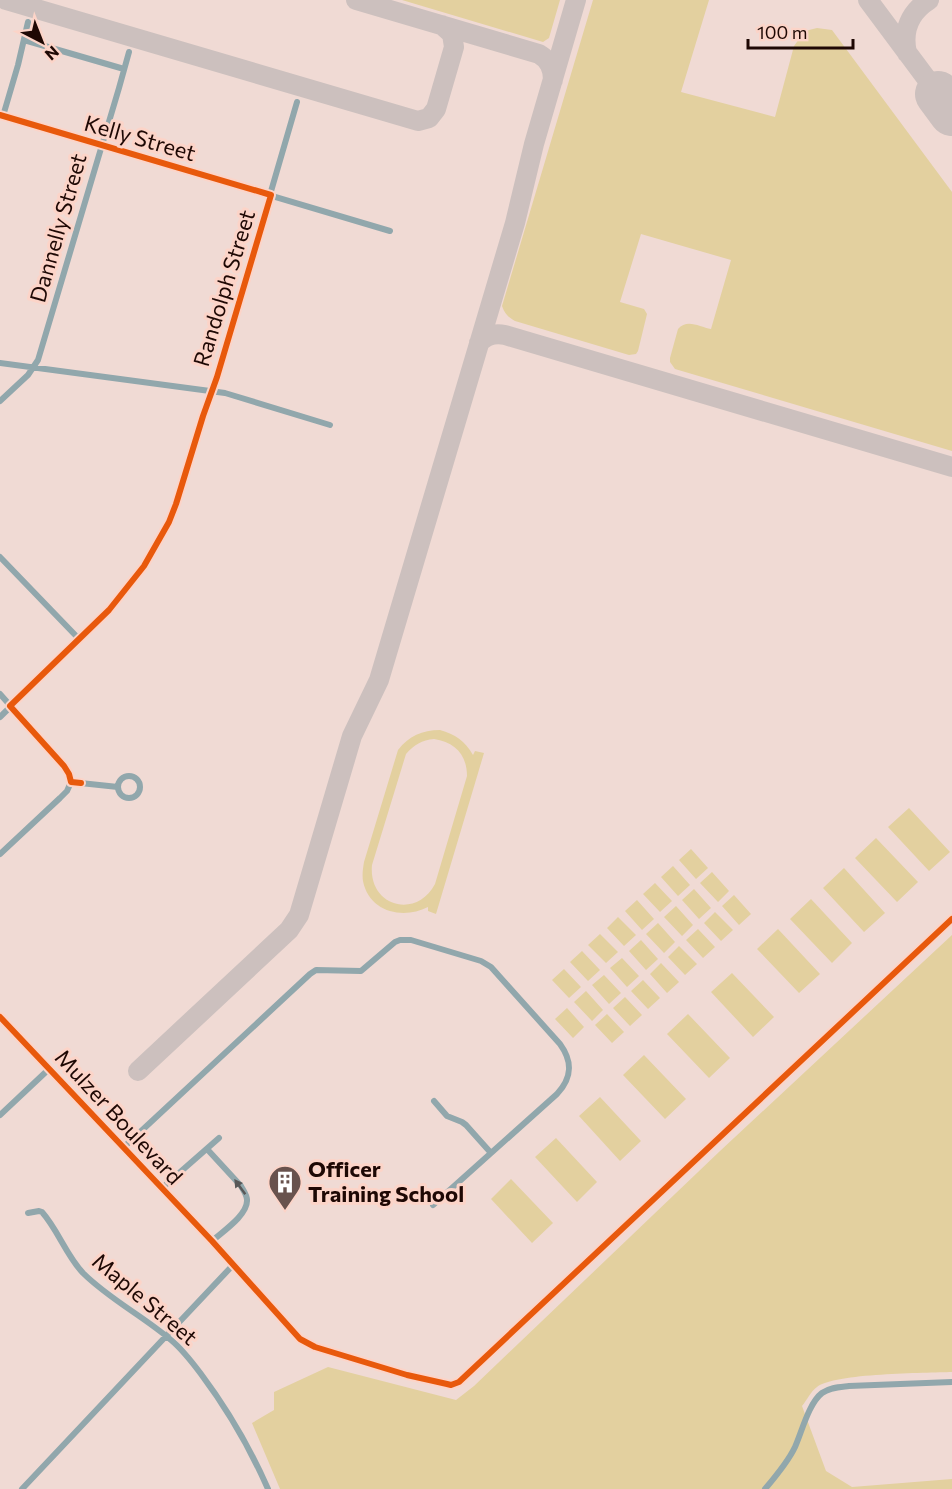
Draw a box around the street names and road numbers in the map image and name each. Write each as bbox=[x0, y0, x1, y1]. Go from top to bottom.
street label: Kelly Street bbox=[81, 109, 199, 166]
street label: Dannelly Street bbox=[23, 150, 92, 305]
street label: Randolph Street bbox=[187, 206, 260, 369]
street label: Mulzer Boulevard bbox=[50, 1044, 189, 1190]
street label: Maple Street bbox=[87, 1247, 203, 1350]

